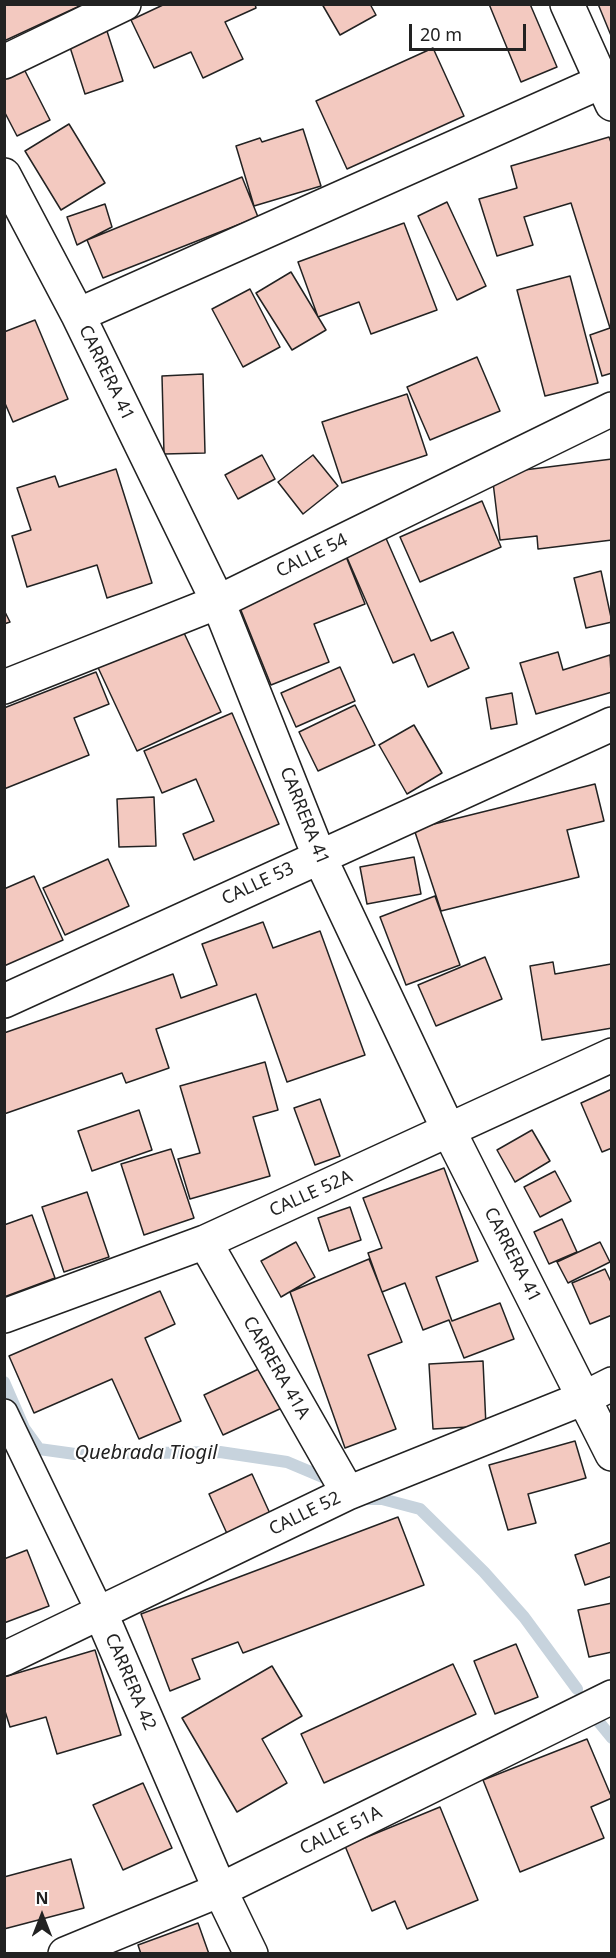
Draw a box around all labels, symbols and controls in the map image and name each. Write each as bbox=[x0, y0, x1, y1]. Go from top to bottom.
scale bar bbox=[412, 12, 529, 50]
text: 20 m bbox=[420, 22, 462, 46]
street label: CARRERA 41 bbox=[74, 322, 138, 424]
street label: CALLE 54 bbox=[273, 529, 351, 583]
street label: CARRERA 41 bbox=[275, 764, 333, 868]
street label: CALLE 53 bbox=[219, 858, 297, 910]
street label: CALLE 52A bbox=[266, 1166, 356, 1222]
street label: CARRERA 41 bbox=[479, 1204, 545, 1306]
street label: CARRERA 41A bbox=[238, 1313, 314, 1423]
water label: Quebrada Tiogil bbox=[75, 1441, 217, 1465]
street label: CALLE 52 bbox=[266, 1487, 344, 1541]
street label: CARRERA 42 bbox=[100, 1630, 160, 1734]
street label: CALLE 51A bbox=[296, 1802, 386, 1860]
north arrow bbox=[12, 1886, 72, 1946]
text: N bbox=[35, 1887, 49, 1909]

